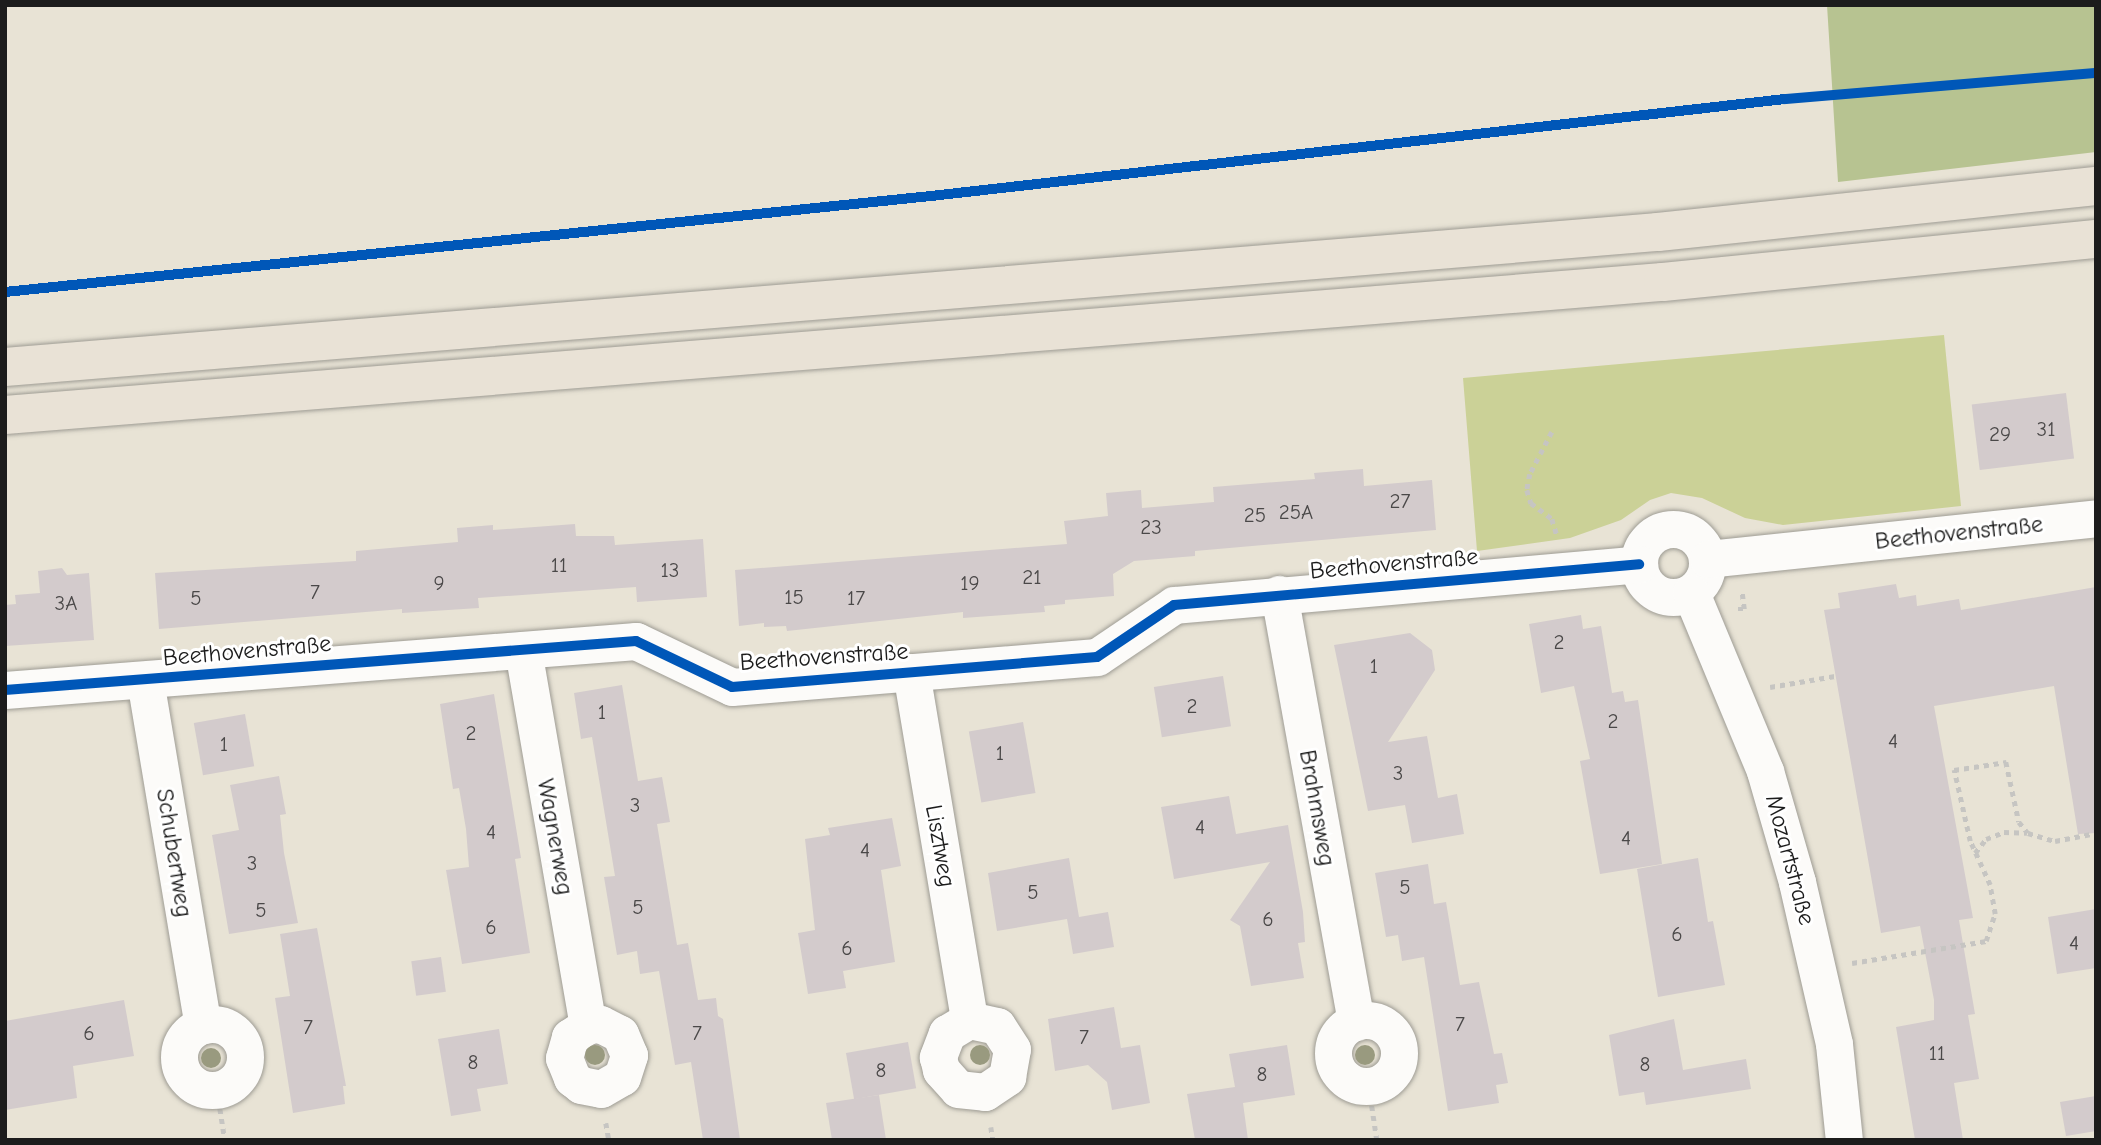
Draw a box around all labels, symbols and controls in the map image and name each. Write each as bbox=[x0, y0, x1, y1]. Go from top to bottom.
house number: 31 bbox=[2037, 416, 2055, 442]
house number: 29 bbox=[1989, 421, 2011, 447]
house number: 27 bbox=[1390, 488, 1410, 514]
house number: 25A bbox=[1279, 499, 1313, 525]
house number: 25 bbox=[1244, 502, 1266, 528]
street label: Beethovenstraße bbox=[1874, 510, 2044, 556]
house number: 23 bbox=[1140, 514, 1162, 540]
street label: Beethovenstraße bbox=[1309, 542, 1479, 586]
house number: 11 bbox=[551, 552, 567, 578]
house number: 13 bbox=[661, 557, 679, 583]
house number: 21 bbox=[1022, 564, 1042, 590]
house number: 9 bbox=[433, 570, 445, 596]
house number: 19 bbox=[960, 570, 980, 596]
house number: 7 bbox=[310, 579, 320, 605]
house number: 15 bbox=[784, 584, 804, 610]
house number: 5 bbox=[190, 585, 202, 611]
house number: 17 bbox=[847, 585, 865, 611]
house number: 3A bbox=[55, 590, 77, 616]
street label: Beethovenstraße bbox=[162, 629, 332, 673]
house number: 2 bbox=[1554, 629, 1564, 655]
street label: Beethovenstraße bbox=[739, 637, 909, 677]
house number: 1 bbox=[1370, 653, 1378, 679]
house number: 2 bbox=[1187, 693, 1197, 719]
house number: 1 bbox=[598, 699, 606, 725]
house number: 2 bbox=[1608, 708, 1618, 734]
house number: 2 bbox=[466, 720, 476, 746]
house number: 4 bbox=[1888, 728, 1898, 754]
house number: 1 bbox=[220, 731, 228, 757]
house number: 1 bbox=[996, 740, 1004, 766]
street label: Brahmsweg bbox=[1293, 748, 1341, 868]
house number: 3 bbox=[1393, 760, 1403, 786]
street label: Wagnerweg bbox=[531, 777, 579, 897]
street label: Schubertweg bbox=[150, 787, 198, 919]
house number: 3 bbox=[630, 792, 640, 818]
street label: Mozartstraße bbox=[1759, 792, 1821, 928]
street label: Lisztweg bbox=[919, 802, 961, 890]
house number: 4 bbox=[1195, 814, 1205, 840]
house number: 4 bbox=[486, 819, 496, 845]
house number: 4 bbox=[1621, 825, 1631, 851]
house number: 4 bbox=[860, 837, 870, 863]
house number: 3 bbox=[247, 850, 257, 876]
house number: 5 bbox=[1399, 874, 1411, 900]
house number: 5 bbox=[1027, 879, 1039, 905]
house number: 5 bbox=[632, 894, 644, 920]
house number: 5 bbox=[255, 897, 267, 923]
house number: 6 bbox=[1262, 906, 1274, 932]
house number: 6 bbox=[485, 914, 497, 940]
house number: 6 bbox=[1671, 921, 1683, 947]
house number: 4 bbox=[2069, 930, 2079, 956]
house number: 6 bbox=[841, 935, 853, 961]
house number: 7 bbox=[1455, 1011, 1465, 1037]
house number: 7 bbox=[303, 1014, 313, 1040]
house number: 6 bbox=[83, 1020, 95, 1046]
house number: 7 bbox=[692, 1020, 702, 1046]
house number: 7 bbox=[1079, 1024, 1089, 1050]
house number: 11 bbox=[1929, 1040, 1945, 1066]
house number: 8 bbox=[468, 1049, 478, 1075]
house number: 8 bbox=[1640, 1051, 1650, 1077]
house number: 8 bbox=[876, 1057, 886, 1083]
house number: 8 bbox=[1257, 1061, 1267, 1087]

